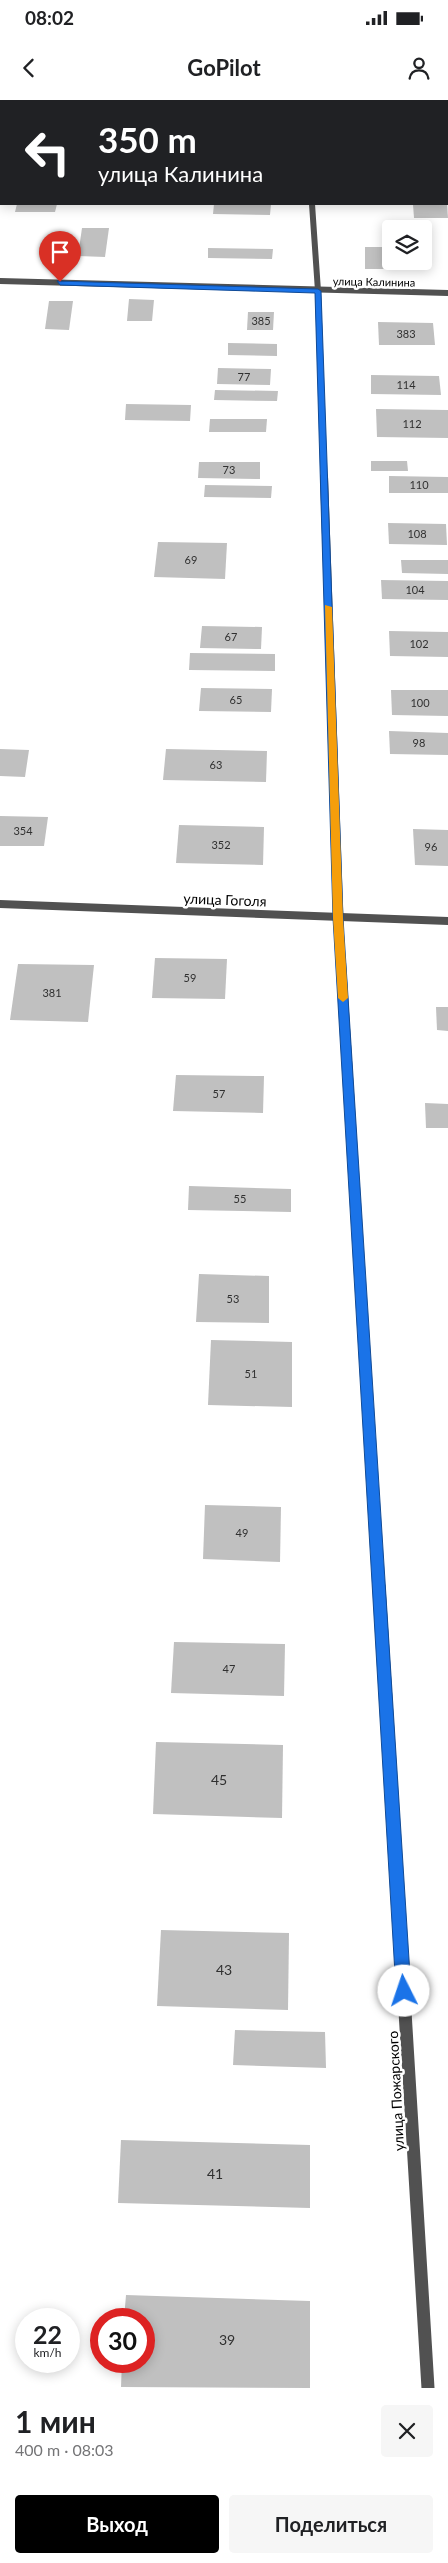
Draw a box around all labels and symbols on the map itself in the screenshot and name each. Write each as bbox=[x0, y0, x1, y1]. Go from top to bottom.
pin bbox=[39, 231, 81, 282]
street label: улица Калинина bbox=[333, 274, 415, 289]
house number: 385 bbox=[251, 314, 271, 327]
house number: 383 bbox=[396, 327, 416, 340]
house number: 77 bbox=[238, 370, 250, 383]
house number: 114 bbox=[396, 378, 416, 391]
house number: 112 bbox=[402, 417, 422, 430]
house number: 73 bbox=[223, 463, 235, 476]
house number: 110 bbox=[409, 478, 429, 491]
house number: 108 bbox=[407, 527, 427, 540]
house number: 69 bbox=[185, 553, 197, 566]
house number: 104 bbox=[405, 583, 425, 596]
house number: 67 bbox=[225, 630, 237, 643]
house number: 102 bbox=[409, 637, 429, 650]
house number: 65 bbox=[230, 693, 242, 706]
house number: 100 bbox=[410, 696, 430, 709]
house number: 98 bbox=[413, 736, 425, 749]
house number: 63 bbox=[210, 758, 222, 771]
house number: 354 bbox=[13, 824, 33, 837]
house number: 352 bbox=[211, 838, 231, 851]
house number: 96 bbox=[425, 840, 437, 853]
street label: улица Гоголя bbox=[183, 890, 267, 909]
house number: 59 bbox=[184, 971, 196, 984]
house number: 381 bbox=[42, 986, 62, 999]
house number: 57 bbox=[213, 1087, 225, 1100]
house number: 55 bbox=[234, 1192, 246, 1205]
house number: 53 bbox=[227, 1292, 239, 1305]
house number: 51 bbox=[245, 1367, 257, 1380]
house number: 49 bbox=[236, 1526, 248, 1539]
house number: 47 bbox=[223, 1662, 235, 1675]
house number: 45 bbox=[211, 1771, 227, 1788]
house number: 43 bbox=[216, 1961, 232, 1978]
position arrow bbox=[377, 1964, 429, 2016]
street label: улица Пожарского bbox=[384, 2030, 407, 2152]
house number: 41 bbox=[207, 2165, 223, 2182]
speed limit sign: 30 bbox=[90, 2308, 155, 2373]
house number: 39 bbox=[219, 2331, 235, 2348]

